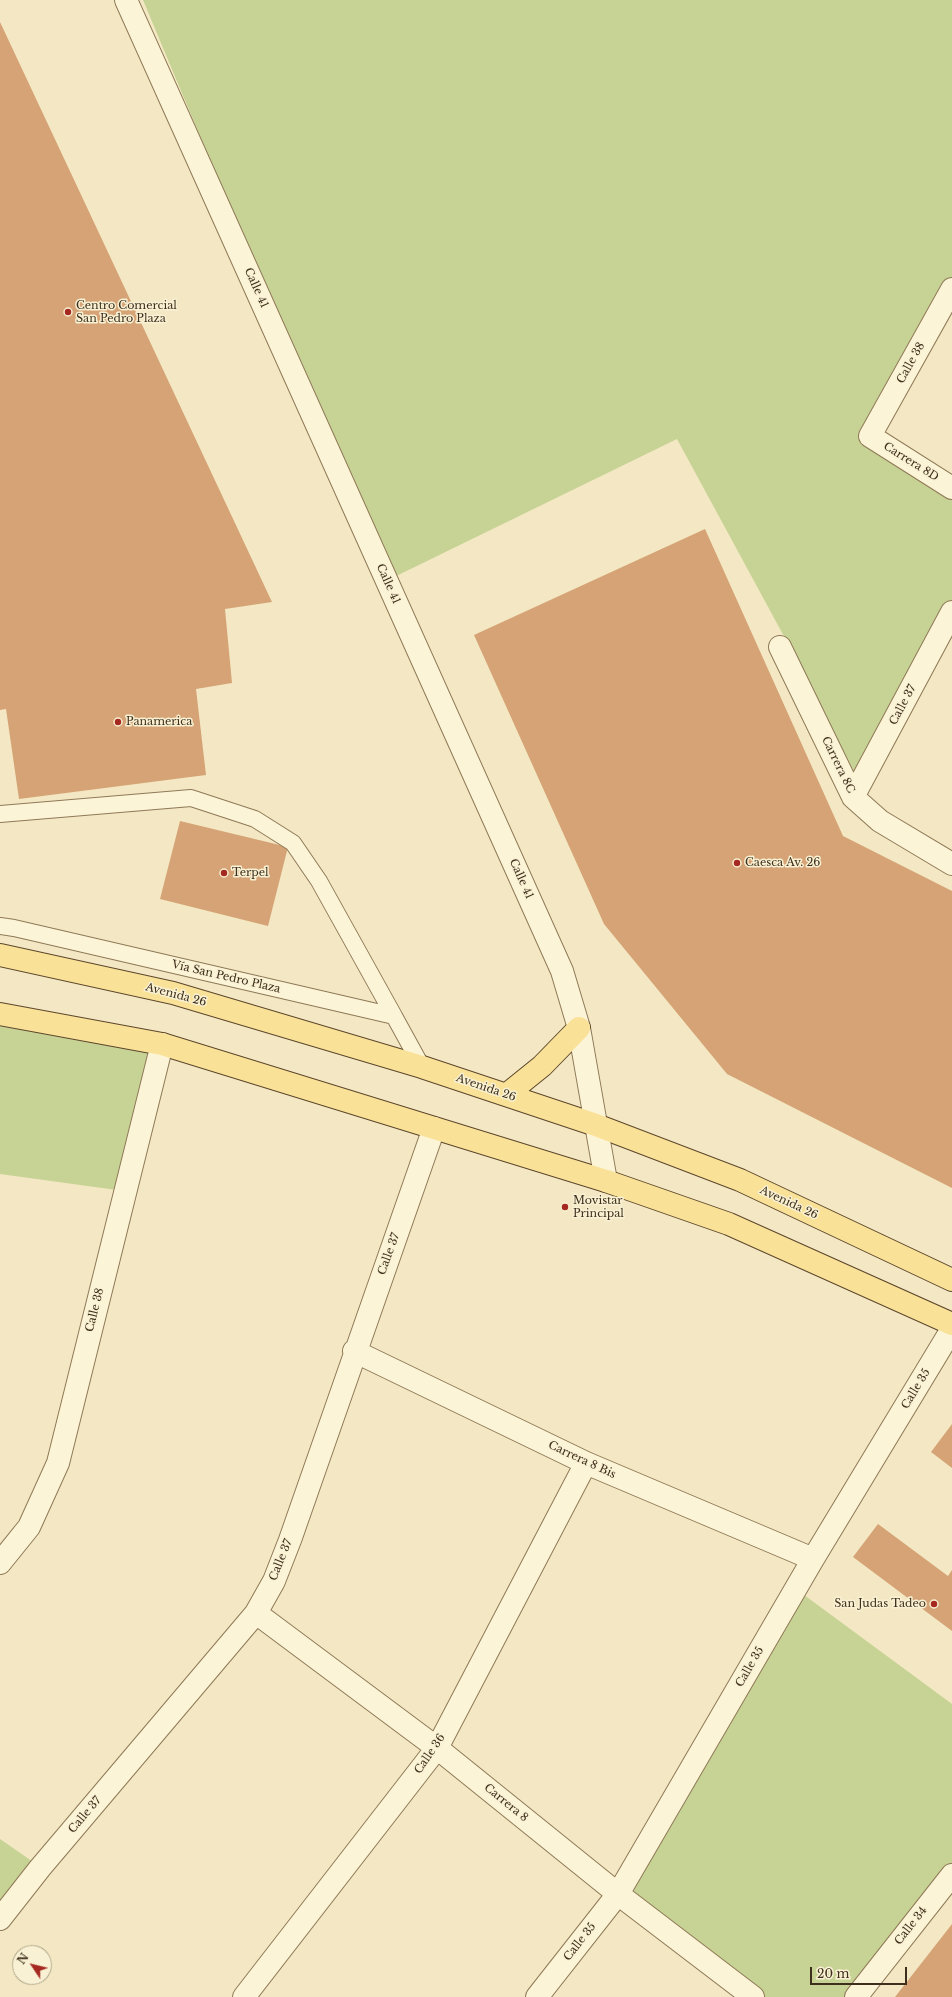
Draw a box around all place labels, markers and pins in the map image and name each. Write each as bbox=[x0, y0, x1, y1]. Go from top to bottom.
place label: Centro Comercial San Pedro Plaza bbox=[76, 299, 177, 325]
marker: Centro Comercial San Pedro Plaza bbox=[63, 307, 73, 317]
place label: Panamerica bbox=[126, 715, 192, 729]
marker: Panamerica bbox=[113, 717, 123, 727]
place label: Caesca Av. 26 bbox=[745, 856, 820, 870]
marker: Caesca Av. 26 bbox=[732, 858, 742, 868]
place label: Terpel bbox=[232, 866, 269, 880]
marker: Terpel bbox=[219, 868, 229, 878]
place label: Movistar Principal bbox=[573, 1194, 624, 1220]
marker: Movistar Principal bbox=[560, 1202, 570, 1212]
place label: San Judas Tadeo bbox=[834, 1597, 926, 1611]
marker: San Judas Tadeo bbox=[929, 1599, 939, 1609]

